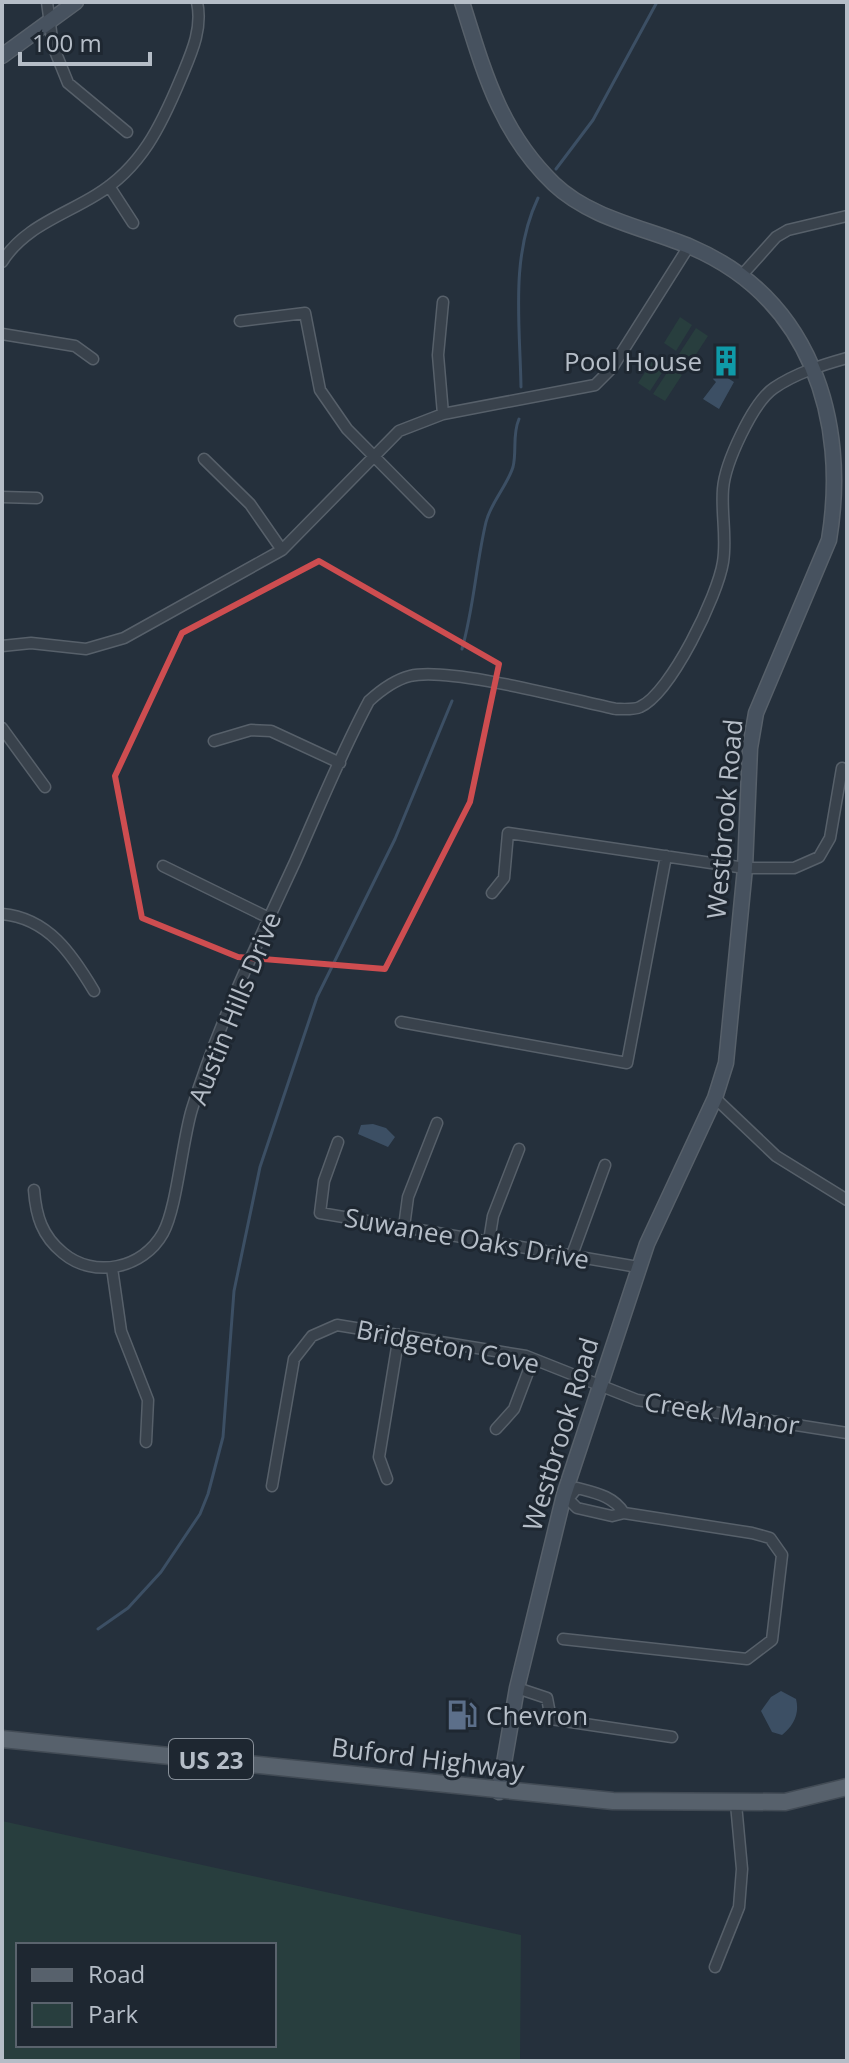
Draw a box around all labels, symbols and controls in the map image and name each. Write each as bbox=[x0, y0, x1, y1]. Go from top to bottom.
scale bar bbox=[20, 16, 150, 66]
text: 100 m bbox=[32, 26, 102, 59]
place label: Pool House bbox=[564, 343, 702, 379]
building icon: Pool House bbox=[709, 344, 743, 378]
street label: Westbrook Road bbox=[697, 718, 751, 920]
street label: Austin Hills Drive bbox=[179, 906, 289, 1110]
street label: Suwanee Oaks Drive bbox=[342, 1199, 592, 1277]
street label: Bridgeton Cove bbox=[353, 1311, 543, 1381]
street label: Westbrook Road bbox=[513, 1333, 607, 1535]
street label: Creek Manor bbox=[642, 1383, 803, 1443]
place label: Chevron bbox=[486, 1697, 588, 1733]
fuel station icon: Chevron bbox=[445, 1698, 479, 1732]
street label: Buford Highway bbox=[330, 1728, 527, 1788]
road number: US 23 bbox=[169, 1739, 253, 1779]
legend bbox=[16, 1943, 276, 2047]
text: Road bbox=[88, 1957, 145, 1990]
text: Park bbox=[88, 1997, 139, 2030]

